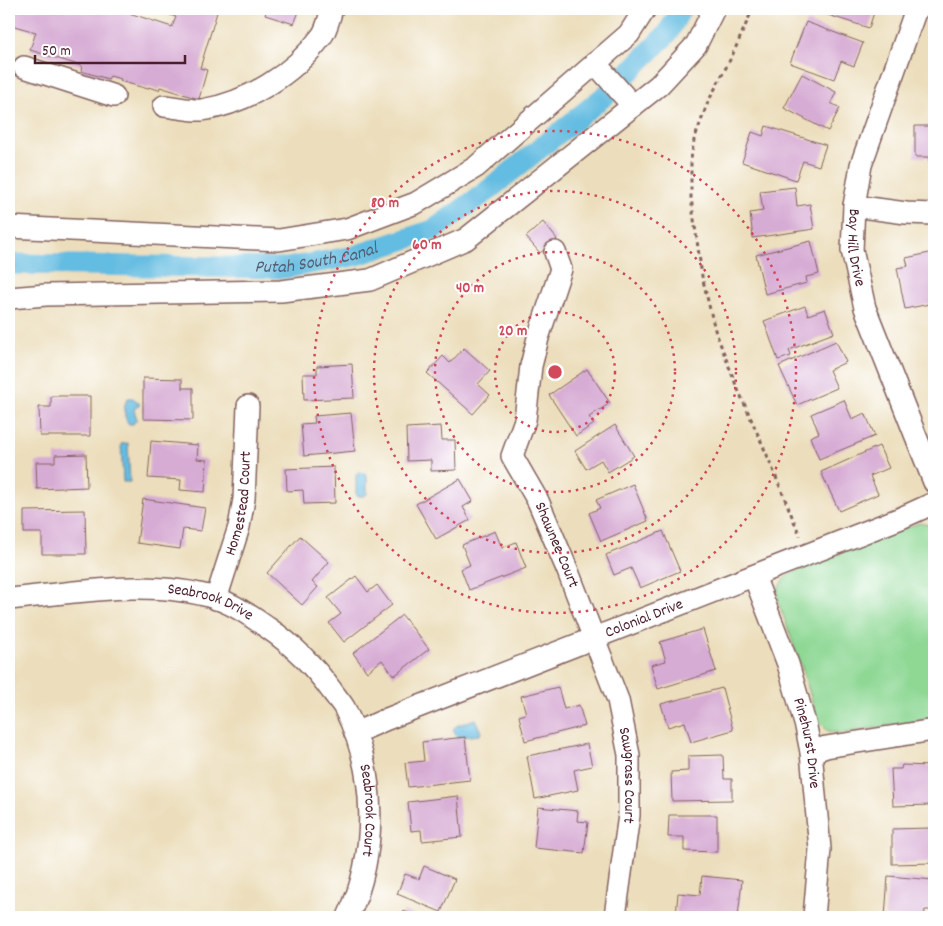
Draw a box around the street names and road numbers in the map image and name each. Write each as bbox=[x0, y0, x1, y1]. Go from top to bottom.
street label: Bay Hill Drive bbox=[841, 208, 871, 289]
street label: Homestead Court bbox=[219, 451, 258, 558]
street label: Shawnee Court bbox=[528, 499, 585, 591]
street label: Seabrook Drive bbox=[166, 578, 258, 627]
street label: Colonial Drive bbox=[602, 593, 687, 644]
street label: Pinehurst Drive bbox=[787, 695, 826, 790]
street label: Sawgrass Court bbox=[612, 725, 641, 825]
street label: Seabrook Court bbox=[353, 762, 381, 858]

